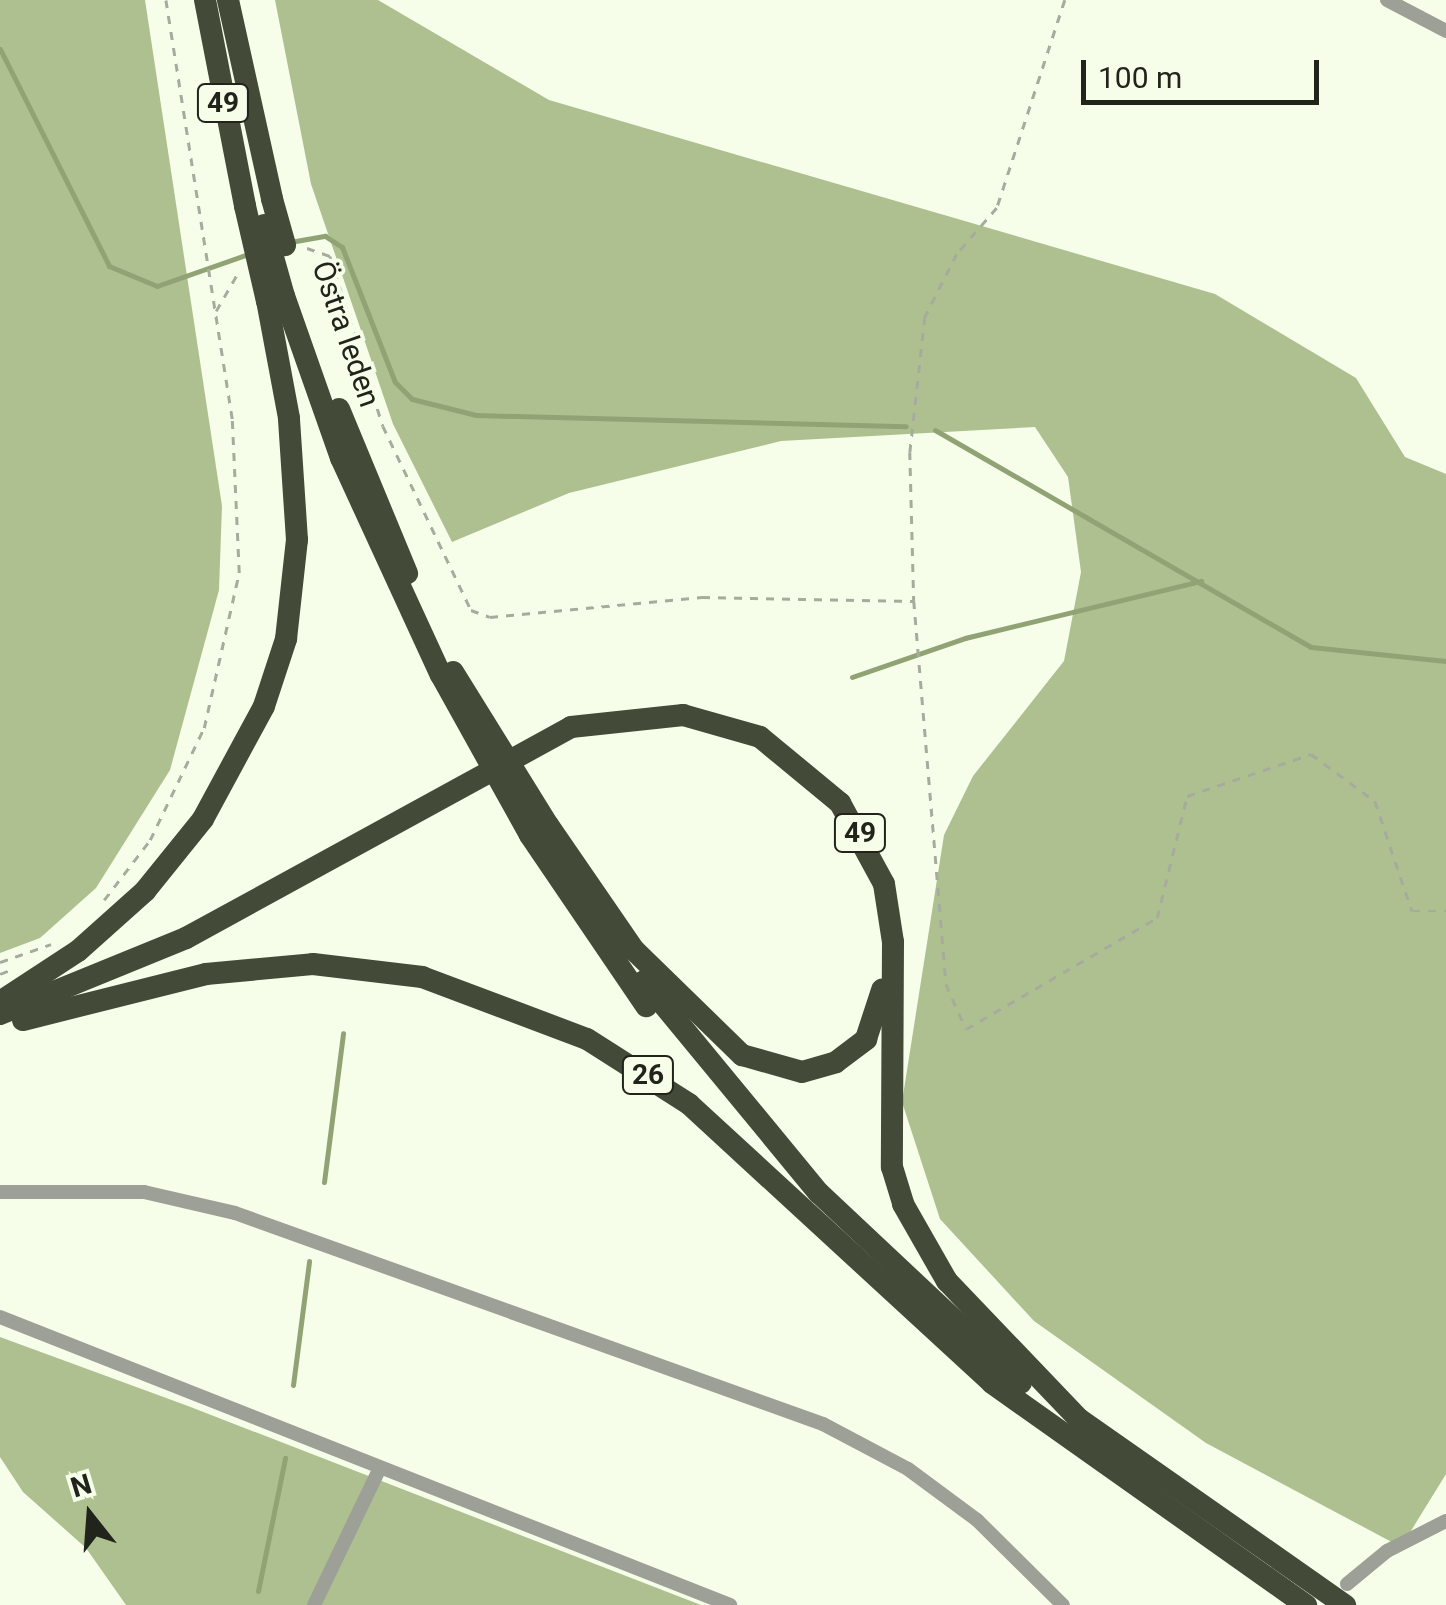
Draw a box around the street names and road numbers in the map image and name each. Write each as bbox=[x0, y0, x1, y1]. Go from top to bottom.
road number: 49 bbox=[196, 80, 250, 126]
street label: Östra leden bbox=[304, 256, 388, 412]
road number: 49 bbox=[832, 810, 888, 856]
road number: 26 bbox=[620, 1052, 676, 1098]

